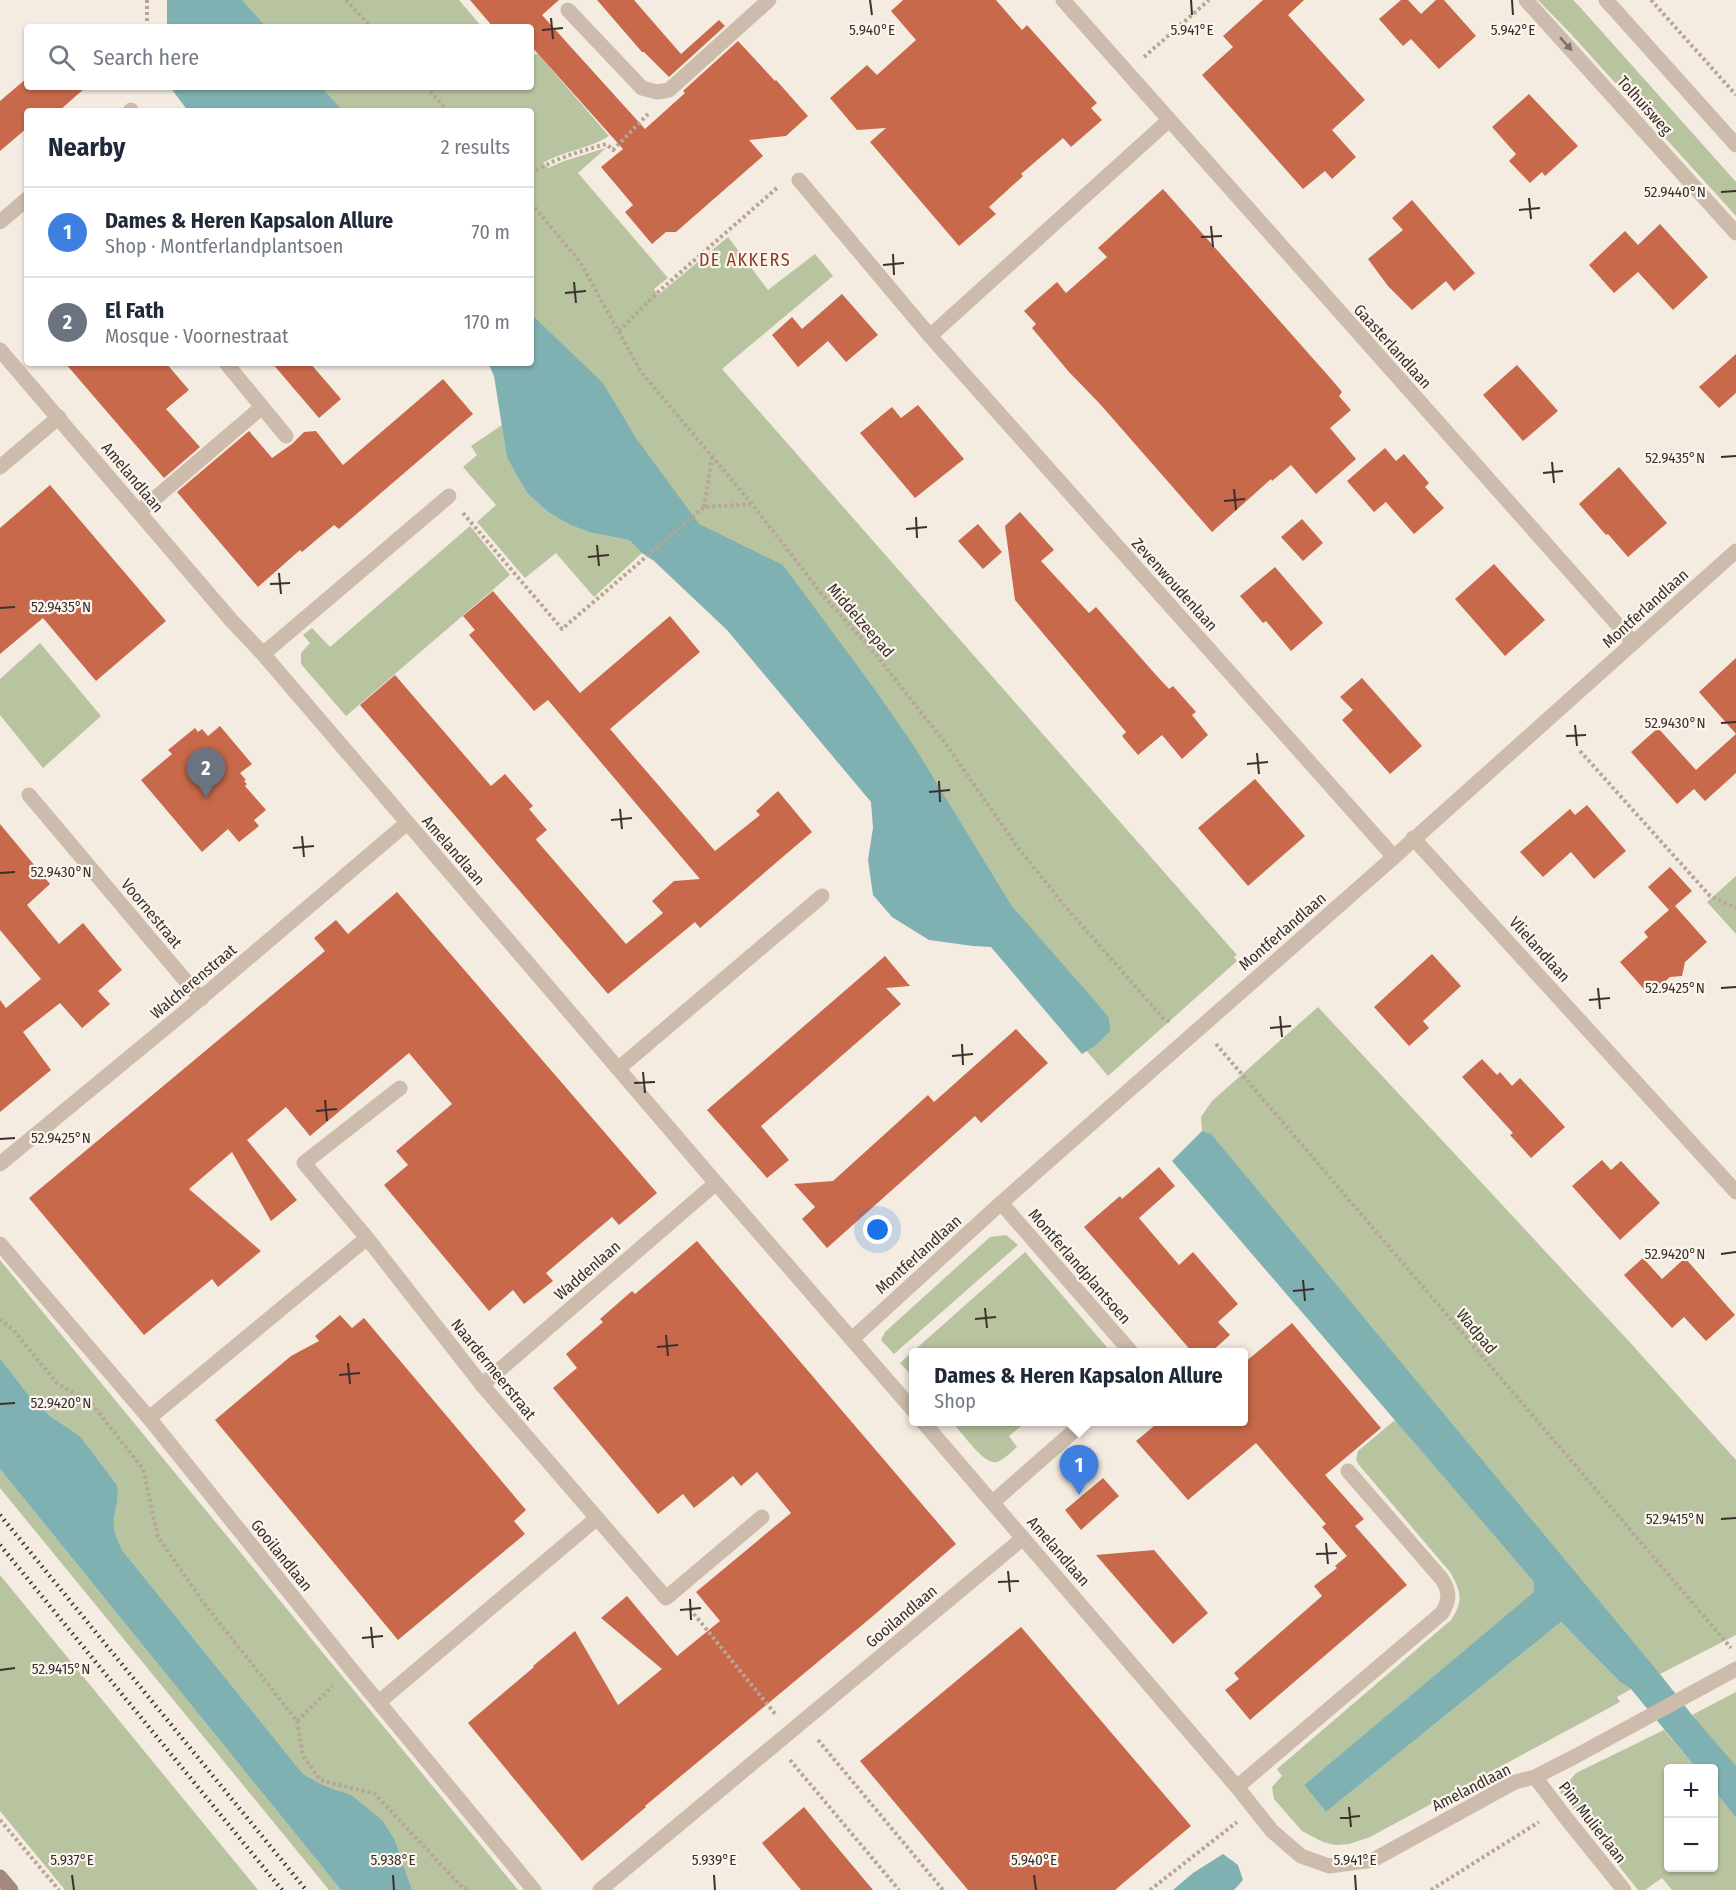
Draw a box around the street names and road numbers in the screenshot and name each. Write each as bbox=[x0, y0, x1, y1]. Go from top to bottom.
street label: Tolhuisweg bbox=[1613, 72, 1676, 139]
street label: Gaasterlandlaan bbox=[1350, 300, 1436, 393]
street label: Amelandlaan bbox=[98, 438, 167, 516]
street label: Zevenwoudenlaan bbox=[1128, 534, 1221, 635]
street label: Montferlandlaan bbox=[1599, 565, 1692, 652]
street label: Middelzeepad bbox=[823, 580, 898, 661]
street label: Amelandlaan bbox=[418, 812, 489, 889]
street label: Voornestraat bbox=[117, 875, 187, 952]
street label: Montferlandlaan bbox=[1235, 888, 1330, 974]
street label: Vlielandlaan bbox=[1505, 913, 1574, 986]
street label: Walcherenstraat bbox=[147, 940, 241, 1023]
street label: Montferlandplantsoen bbox=[1024, 1205, 1135, 1328]
street label: Montferlandlaan bbox=[872, 1211, 965, 1298]
street label: Waddenlaan bbox=[551, 1237, 624, 1304]
street label: Wadpad bbox=[1452, 1305, 1501, 1358]
street label: Naardermeerstraat bbox=[447, 1315, 540, 1424]
street label: Amelandlaan bbox=[1023, 1513, 1094, 1590]
street label: Gooilandlaan bbox=[247, 1515, 316, 1595]
street label: Gooilandlaan bbox=[862, 1581, 941, 1652]
street label: Amelandlaan bbox=[1429, 1760, 1514, 1815]
street label: Pim Mulierlaan bbox=[1555, 1778, 1630, 1867]

